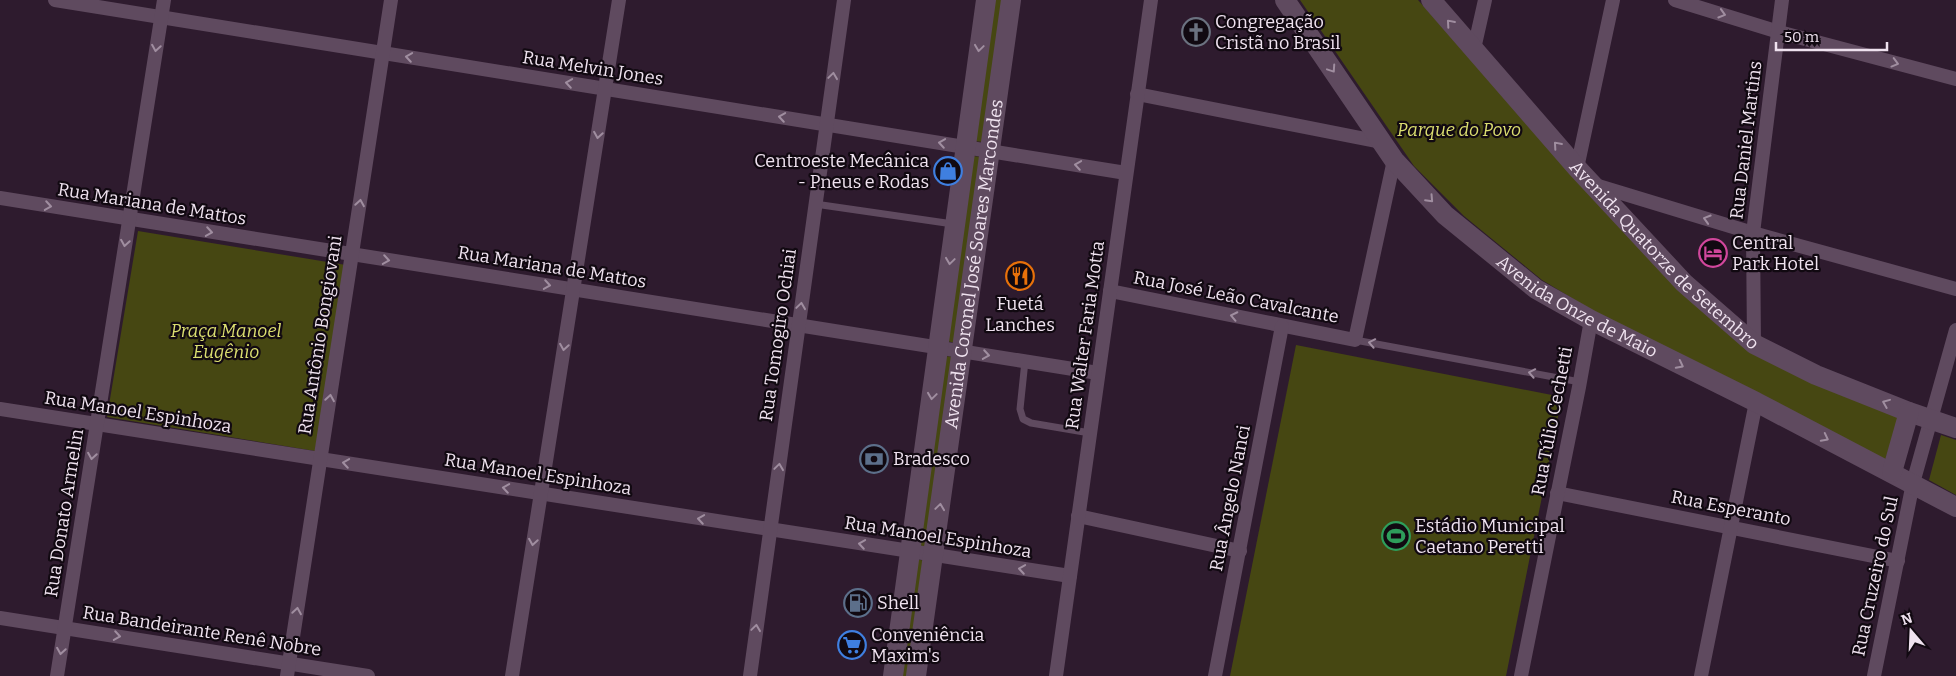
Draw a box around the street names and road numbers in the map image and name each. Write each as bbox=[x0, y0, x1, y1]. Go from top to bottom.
street label: Rua Melvin Jones bbox=[521, 46, 665, 90]
street label: Rua Daniel Martins bbox=[1725, 60, 1767, 220]
street label: Avenida Coronel José Soares Marcondes bbox=[940, 98, 1008, 430]
street label: Avenida Quatorze de Setembro bbox=[1565, 156, 1764, 354]
street label: Rua Mariana de Mattos bbox=[56, 178, 248, 230]
street label: Rua Antônio Bongiovani bbox=[293, 234, 347, 436]
street label: Rua Walter Faria Motta bbox=[1061, 239, 1109, 431]
street label: Rua Mariana de Mattos bbox=[456, 241, 648, 293]
street label: Rua Tomogiro Ochiai bbox=[755, 247, 801, 423]
street label: Avenida Onze de Maio bbox=[1492, 250, 1661, 362]
street label: Rua José Leão Cavalcante bbox=[1131, 266, 1341, 328]
street label: Rua Túlio Cechetti bbox=[1527, 345, 1577, 497]
street label: Rua Manoel Espinhoza bbox=[43, 386, 233, 438]
street label: Rua Ângelo Nanci bbox=[1205, 423, 1255, 573]
street label: Rua Donato Armelin bbox=[40, 427, 88, 599]
street label: Rua Manoel Espinhoza bbox=[443, 448, 633, 500]
street label: Rua Esperanto bbox=[1669, 486, 1793, 530]
street label: Rua Cruzeiro do Sul bbox=[1847, 494, 1903, 658]
street label: Rua Manoel Espinhoza bbox=[843, 511, 1033, 563]
street label: Rua Bandeirante Renê Nobre bbox=[81, 601, 323, 661]

